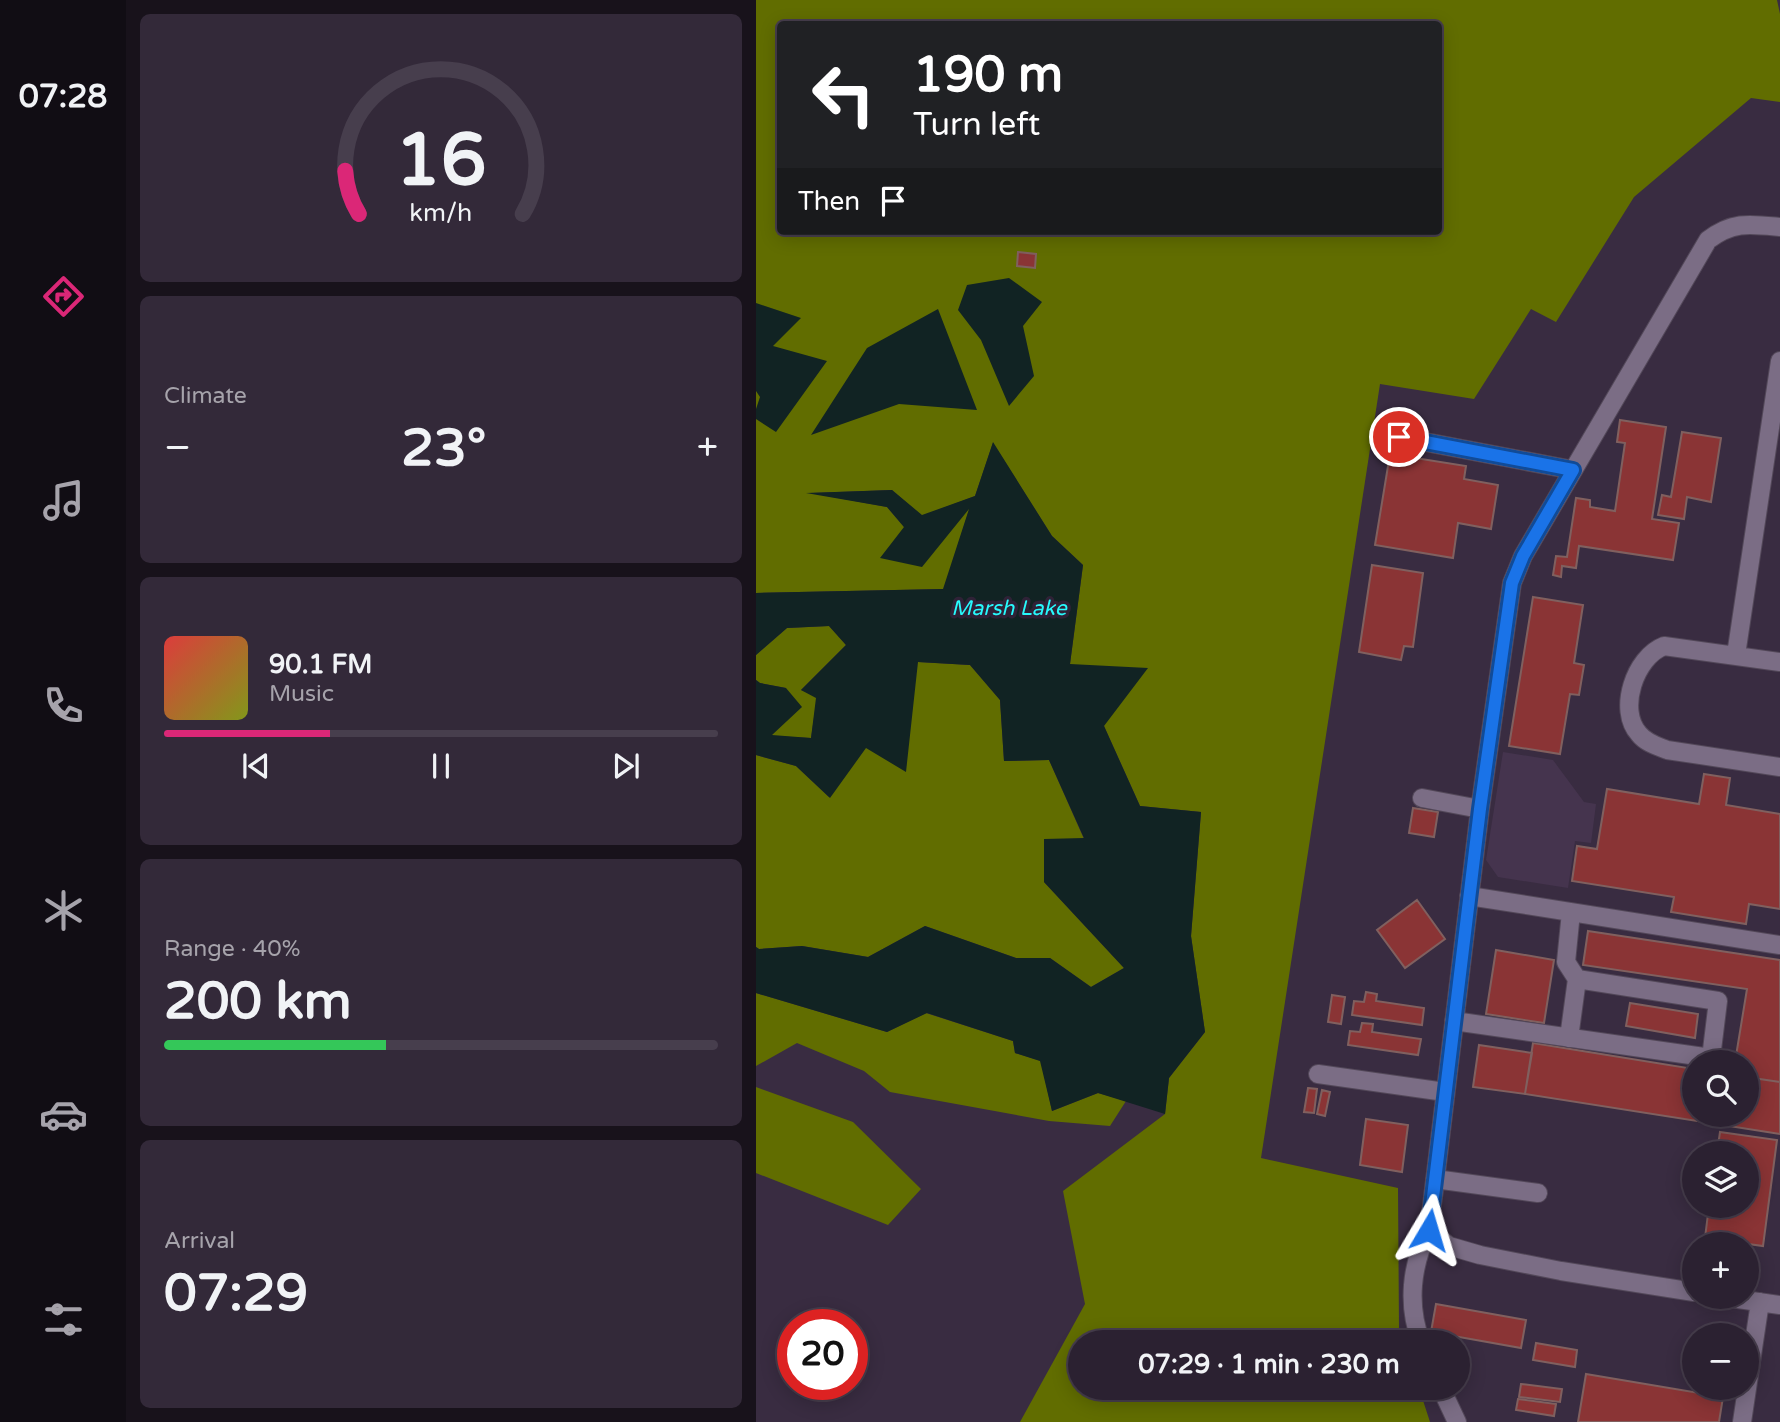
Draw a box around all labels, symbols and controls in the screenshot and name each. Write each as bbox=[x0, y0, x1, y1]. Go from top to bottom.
text: 190 m bbox=[913, 46, 1063, 105]
icon: left bbox=[798, 49, 889, 140]
text: 07:28 bbox=[19, 78, 107, 116]
text: Turn left bbox=[913, 106, 1040, 144]
text: 16 bbox=[395, 117, 487, 205]
icon: arrive bbox=[874, 182, 912, 220]
text: Then bbox=[798, 186, 860, 217]
text: km/h bbox=[410, 198, 472, 228]
icon: directions bbox=[39, 272, 88, 321]
text: Climate bbox=[164, 382, 247, 410]
pin bbox=[1369, 407, 1429, 467]
text: 23° bbox=[401, 417, 486, 480]
icon: arrive bbox=[1380, 418, 1418, 456]
text: − bbox=[164, 425, 191, 471]
text: + bbox=[697, 425, 718, 471]
icon: music bbox=[39, 476, 88, 525]
water label: Marsh Lake bbox=[951, 596, 1068, 621]
text: 90.1 FM bbox=[269, 649, 372, 680]
text: Music bbox=[269, 680, 334, 708]
icon: phone bbox=[39, 681, 88, 730]
icon: previous bbox=[237, 747, 275, 785]
icon: pause bbox=[422, 747, 460, 785]
icon: next bbox=[607, 747, 645, 785]
icon: climate bbox=[39, 886, 88, 935]
text: Range · 40% bbox=[164, 935, 300, 963]
text: 200 km bbox=[164, 970, 352, 1033]
map controls bbox=[1682, 1050, 1759, 1400]
button: search bbox=[1682, 1050, 1759, 1127]
icon: car bbox=[39, 1090, 88, 1139]
button: layers bbox=[1682, 1141, 1759, 1218]
position arrow bbox=[1392, 1193, 1466, 1267]
text: Arrival bbox=[164, 1227, 235, 1255]
button: + bbox=[1682, 1232, 1759, 1309]
text: 07:29 bbox=[164, 1262, 308, 1325]
icon: filters bbox=[39, 1295, 88, 1344]
speed limit sign: 20 bbox=[777, 1309, 868, 1400]
button: − bbox=[1682, 1323, 1759, 1400]
text: 07:29 · 1 min · 230 m bbox=[1138, 1349, 1400, 1380]

